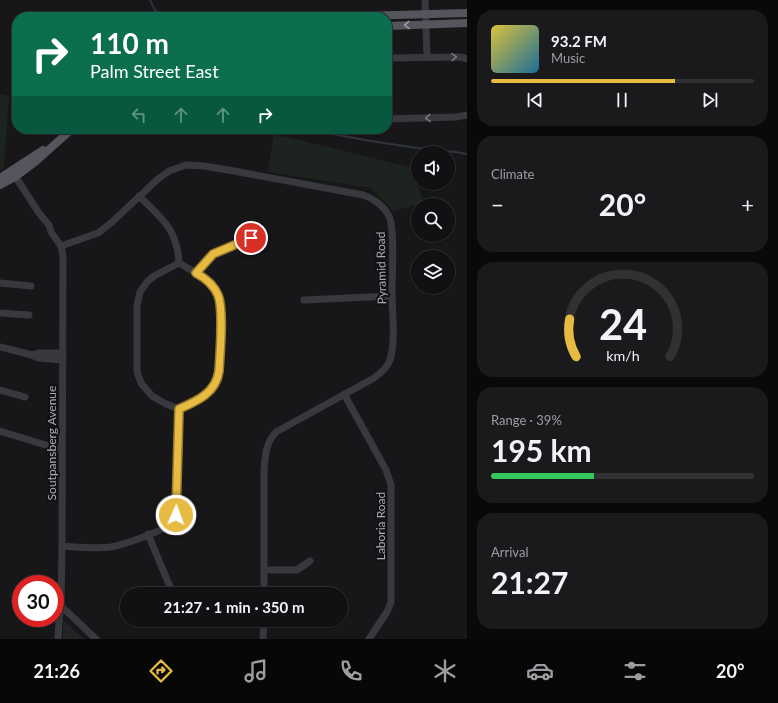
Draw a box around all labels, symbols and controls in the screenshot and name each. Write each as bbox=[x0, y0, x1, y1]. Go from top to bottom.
one-way arrow bbox=[404, 21, 410, 29]
text: 110 m bbox=[90, 26, 169, 60]
icon: right bbox=[24, 28, 76, 80]
text: 93.2 FM bbox=[551, 32, 607, 50]
text: Music bbox=[551, 50, 585, 66]
one-way arrow bbox=[451, 53, 457, 61]
text: Palm Street East bbox=[90, 60, 219, 82]
icon: previous bbox=[524, 89, 546, 111]
icon: pause bbox=[611, 89, 633, 111]
icon: next bbox=[699, 89, 721, 111]
icon: left bbox=[128, 104, 150, 126]
icon: ahead bbox=[170, 104, 192, 126]
icon: ahead bbox=[212, 104, 234, 126]
icon: right bbox=[254, 104, 276, 126]
one-way arrow bbox=[425, 114, 431, 122]
map controls bbox=[411, 146, 455, 294]
button: sound bbox=[411, 146, 455, 190]
text: Climate bbox=[491, 166, 534, 182]
text: 20° bbox=[599, 186, 646, 222]
text: − bbox=[491, 191, 504, 218]
text: + bbox=[741, 191, 754, 218]
button: search bbox=[411, 198, 455, 242]
pin bbox=[234, 221, 268, 255]
icon: arrive bbox=[240, 227, 262, 249]
street label: Pyramid Road bbox=[373, 231, 389, 305]
button: layers bbox=[411, 250, 455, 294]
text: 24 bbox=[598, 299, 647, 349]
text: km/h bbox=[606, 347, 639, 364]
street label: Soutpansberg Avenue bbox=[44, 386, 59, 500]
text: Range · 39% bbox=[491, 412, 562, 428]
text: 195 km bbox=[491, 432, 592, 468]
street label: Laboria Road bbox=[373, 492, 388, 560]
position arrow bbox=[155, 494, 197, 536]
text: Arrival bbox=[491, 544, 528, 560]
text: 21:27 bbox=[491, 564, 568, 600]
speed limit sign: 30 bbox=[12, 575, 64, 627]
text: 21:27 · 1 min · 350 m bbox=[164, 598, 304, 616]
icon: directions bbox=[147, 657, 175, 685]
icon: music bbox=[242, 657, 270, 685]
icon: phone bbox=[337, 657, 365, 685]
icon: climate bbox=[431, 657, 459, 685]
icon: car bbox=[526, 657, 554, 685]
icon: filters bbox=[621, 657, 649, 685]
text: 21:26 bbox=[33, 660, 80, 682]
text: 20° bbox=[716, 660, 744, 682]

